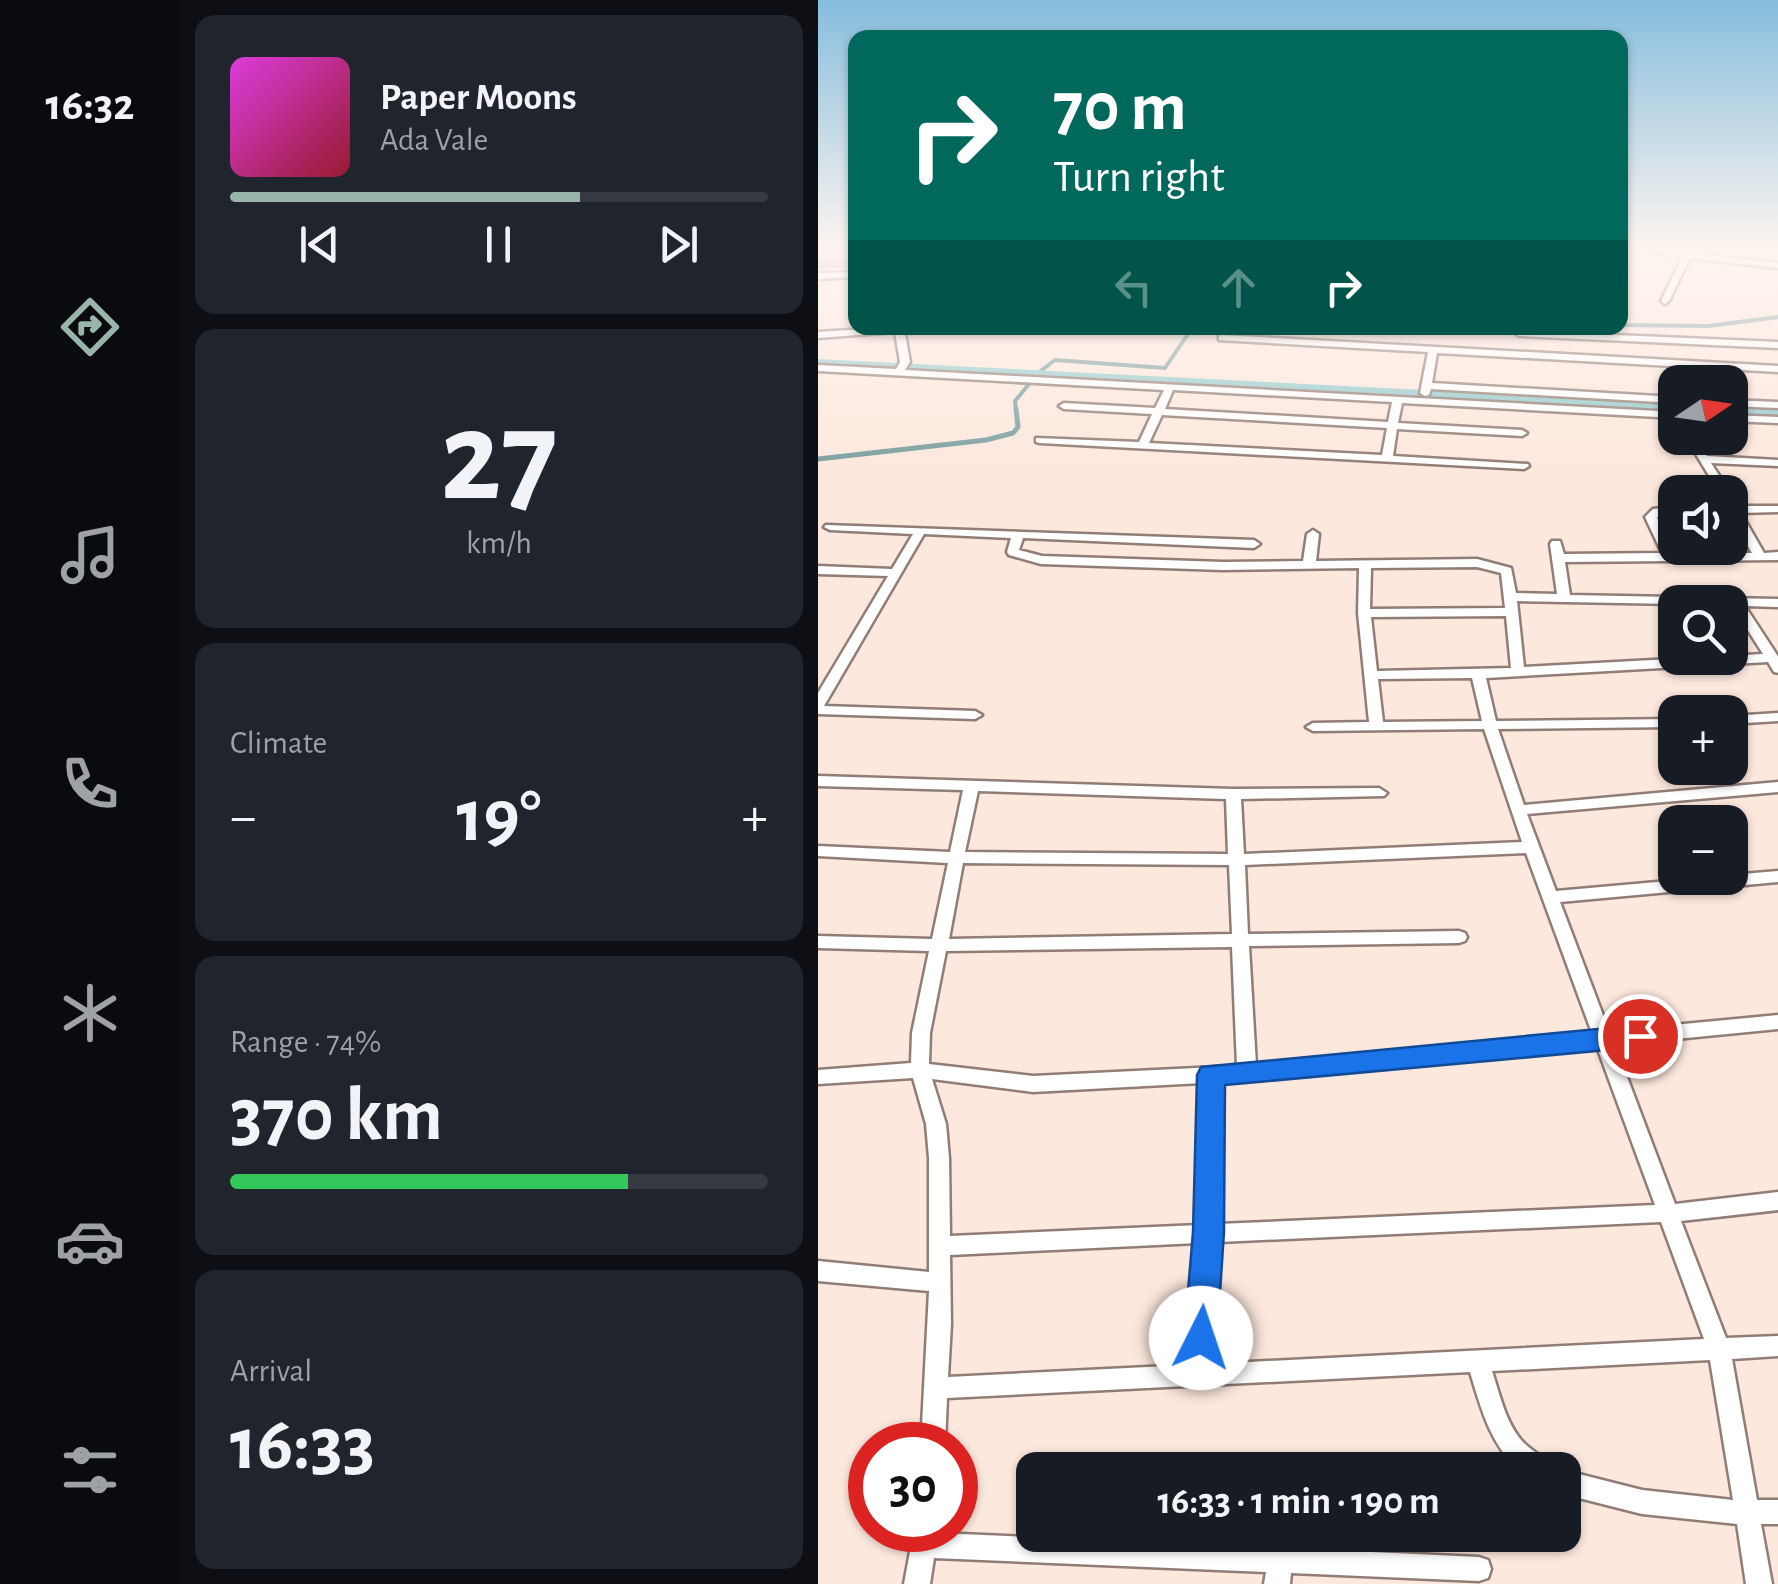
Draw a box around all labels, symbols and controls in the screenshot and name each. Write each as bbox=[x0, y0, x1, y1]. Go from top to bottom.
icon: right bbox=[888, 70, 1018, 200]
text: 70 m bbox=[1053, 73, 1187, 143]
text: Paper Moons bbox=[380, 79, 577, 117]
text: 16:32 bbox=[46, 83, 134, 128]
text: Ada Vale bbox=[380, 124, 488, 156]
text: Turn right bbox=[1053, 155, 1225, 200]
icon: previous bbox=[292, 217, 347, 272]
icon: pause bbox=[471, 217, 526, 272]
icon: next bbox=[651, 217, 706, 272]
icon: left bbox=[1106, 260, 1161, 315]
icon: ahead bbox=[1211, 260, 1266, 315]
icon: right bbox=[1316, 260, 1371, 315]
icon: directions bbox=[55, 292, 125, 362]
north arrow bbox=[1658, 365, 1748, 455]
map controls bbox=[1658, 365, 1748, 895]
text: 27 bbox=[440, 394, 558, 524]
button: sound bbox=[1658, 475, 1748, 565]
icon: music bbox=[55, 520, 125, 590]
text: km/h bbox=[466, 527, 532, 559]
button: search bbox=[1658, 585, 1748, 675]
button: + bbox=[1658, 695, 1748, 785]
text: Climate bbox=[230, 727, 327, 759]
icon: phone bbox=[55, 749, 125, 819]
text: 19° bbox=[456, 780, 542, 855]
text: − bbox=[230, 790, 256, 845]
text: + bbox=[742, 790, 768, 845]
button: − bbox=[1658, 805, 1748, 895]
icon: climate bbox=[55, 978, 125, 1048]
pin bbox=[1598, 994, 1683, 1079]
icon: arrive bbox=[1613, 1009, 1668, 1064]
text: Range · 74% bbox=[230, 1026, 381, 1058]
text: 370 km bbox=[230, 1079, 443, 1154]
icon: car bbox=[55, 1206, 125, 1276]
position arrow bbox=[1149, 1286, 1253, 1390]
text: Arrival bbox=[230, 1355, 312, 1387]
text: 16:33 bbox=[230, 1408, 375, 1483]
speed limit sign: 30 bbox=[848, 1422, 978, 1552]
icon: filters bbox=[55, 1435, 125, 1505]
text: 16:33 · 1 min · 190 m bbox=[1157, 1483, 1440, 1521]

